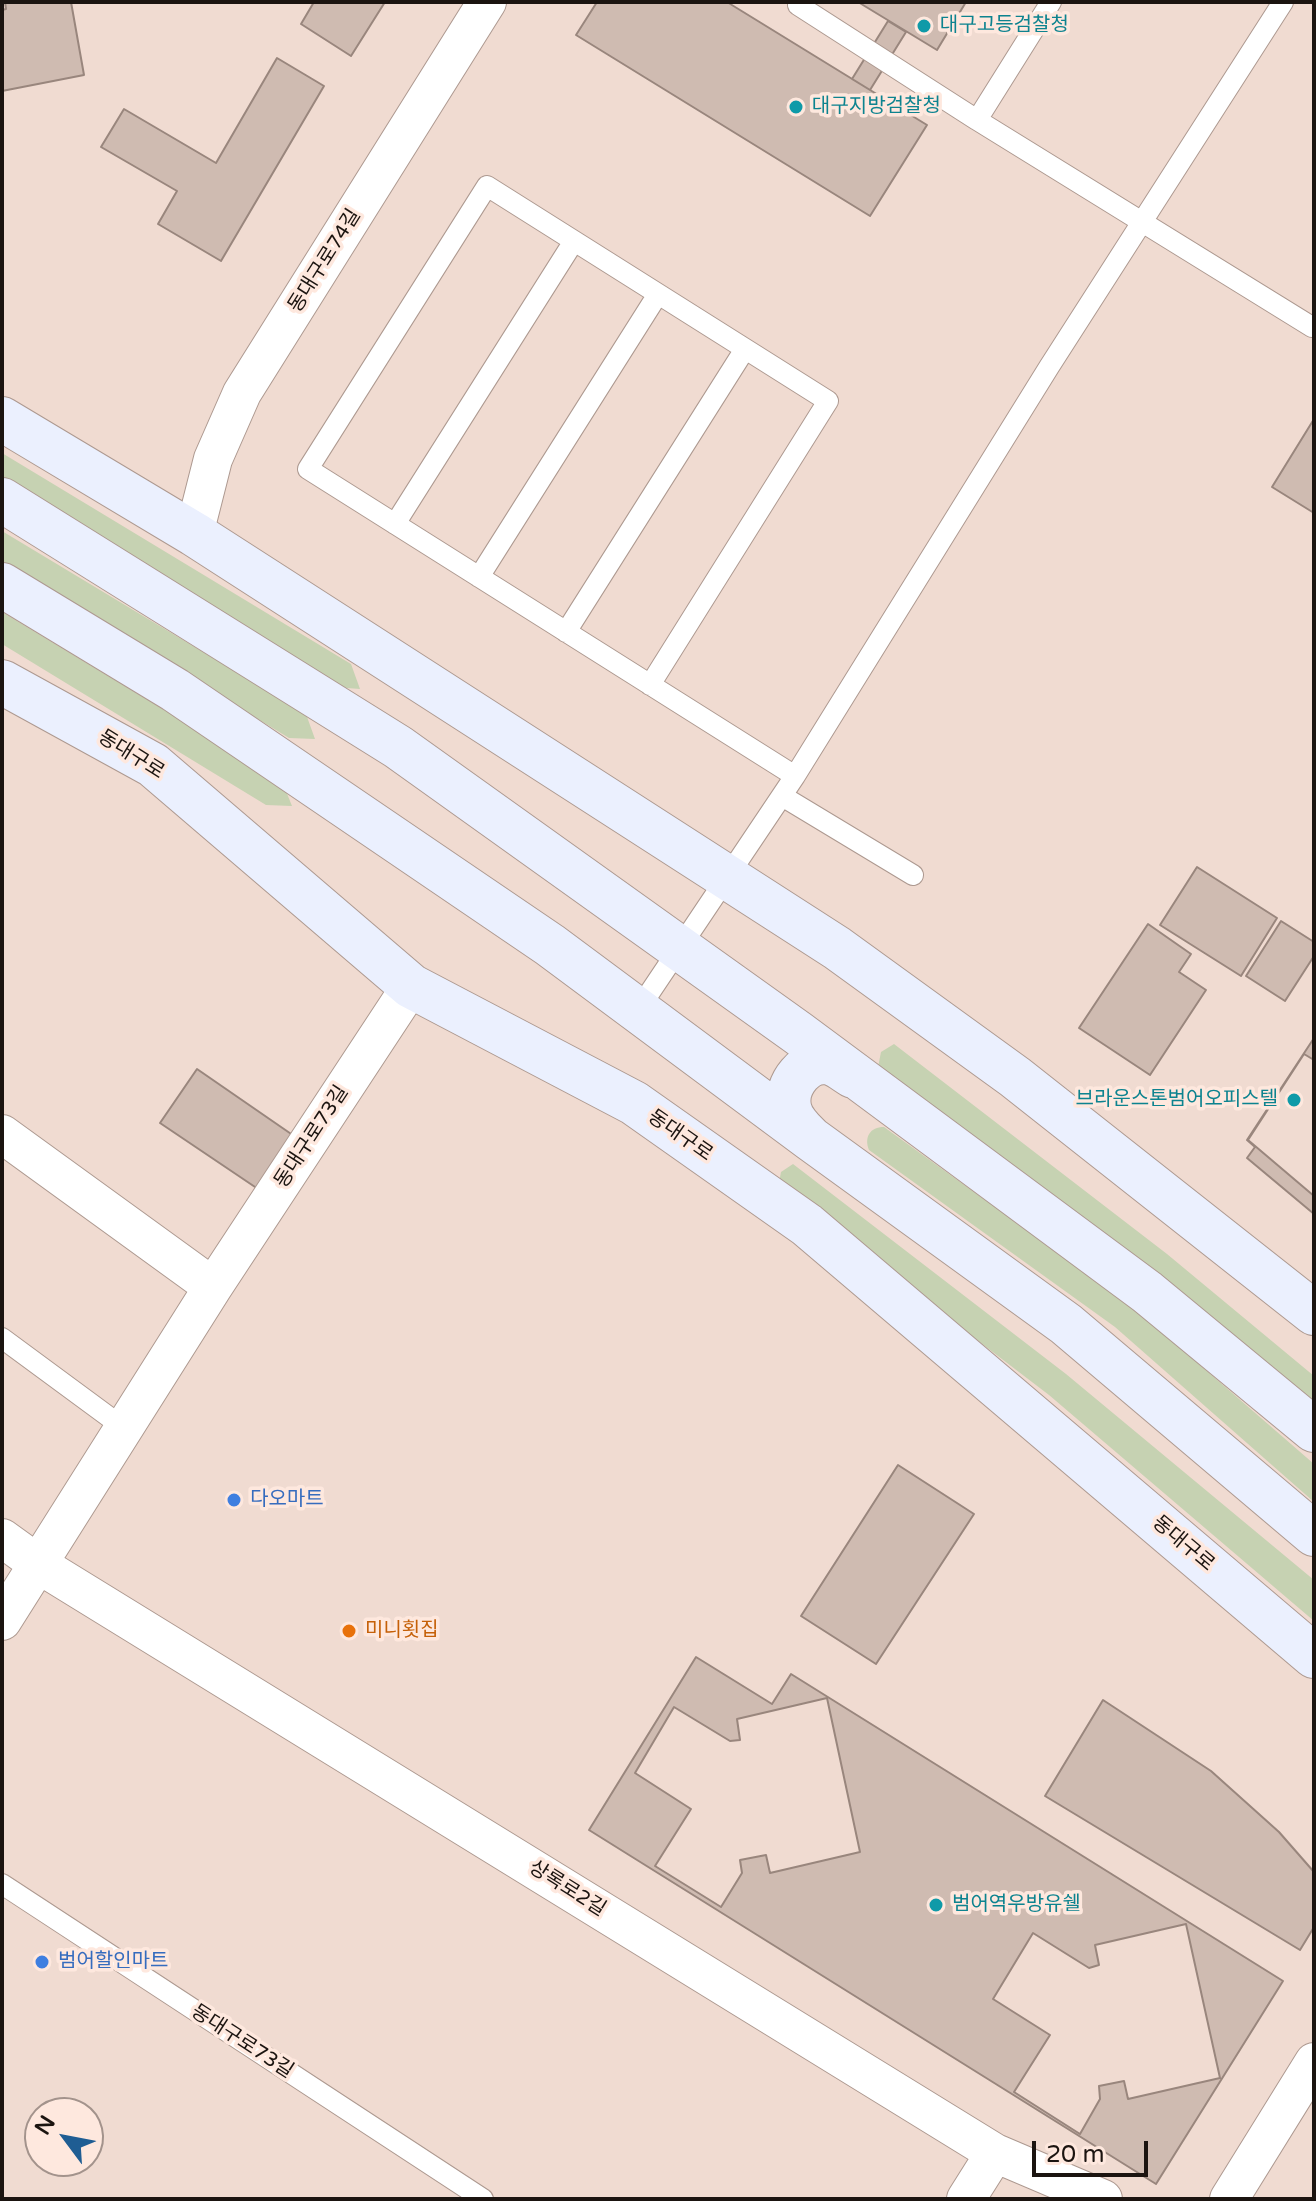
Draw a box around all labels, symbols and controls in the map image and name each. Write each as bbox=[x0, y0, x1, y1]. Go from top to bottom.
place label: 대구고등검찰청 bbox=[940, 14, 1069, 38]
marker: 대구고등검찰청 bbox=[915, 17, 933, 35]
place label: 대구지방검찰청 bbox=[812, 95, 941, 119]
marker: 대구지방검찰청 bbox=[787, 98, 805, 116]
street label: 동대구로74길 bbox=[284, 205, 366, 317]
street label: 동대구로 bbox=[93, 725, 169, 785]
street label: 동대구로73길 bbox=[270, 1081, 354, 1193]
place label: 브라운스톤범어오피스텔 bbox=[1076, 1088, 1278, 1112]
marker: 브라운스톤범어오피스텔 bbox=[1285, 1091, 1303, 1109]
street label: 동대구로 bbox=[643, 1105, 717, 1167]
place label: 다오마트 bbox=[250, 1488, 324, 1512]
marker: 다오마트 bbox=[225, 1491, 243, 1509]
street label: 동대구로 bbox=[1147, 1511, 1219, 1577]
place label: 미니횟집 bbox=[365, 1619, 439, 1643]
marker: 미니횟집 bbox=[340, 1622, 358, 1640]
street label: 상록로2길 bbox=[524, 1856, 610, 1922]
place label: 범어역우방유쉘 bbox=[952, 1893, 1081, 1917]
marker: 범어역우방유쉘 bbox=[927, 1896, 945, 1914]
place label: 범어할인마트 bbox=[58, 1950, 168, 1974]
marker: 범어할인마트 bbox=[33, 1953, 51, 1971]
street label: 동대구로73길 bbox=[186, 2000, 298, 2084]
north arrow bbox=[24, 2097, 104, 2177]
text: N bbox=[30, 2111, 61, 2140]
scale bar bbox=[1036, 2125, 1152, 2175]
text: 20 m bbox=[1046, 2140, 1104, 2169]

